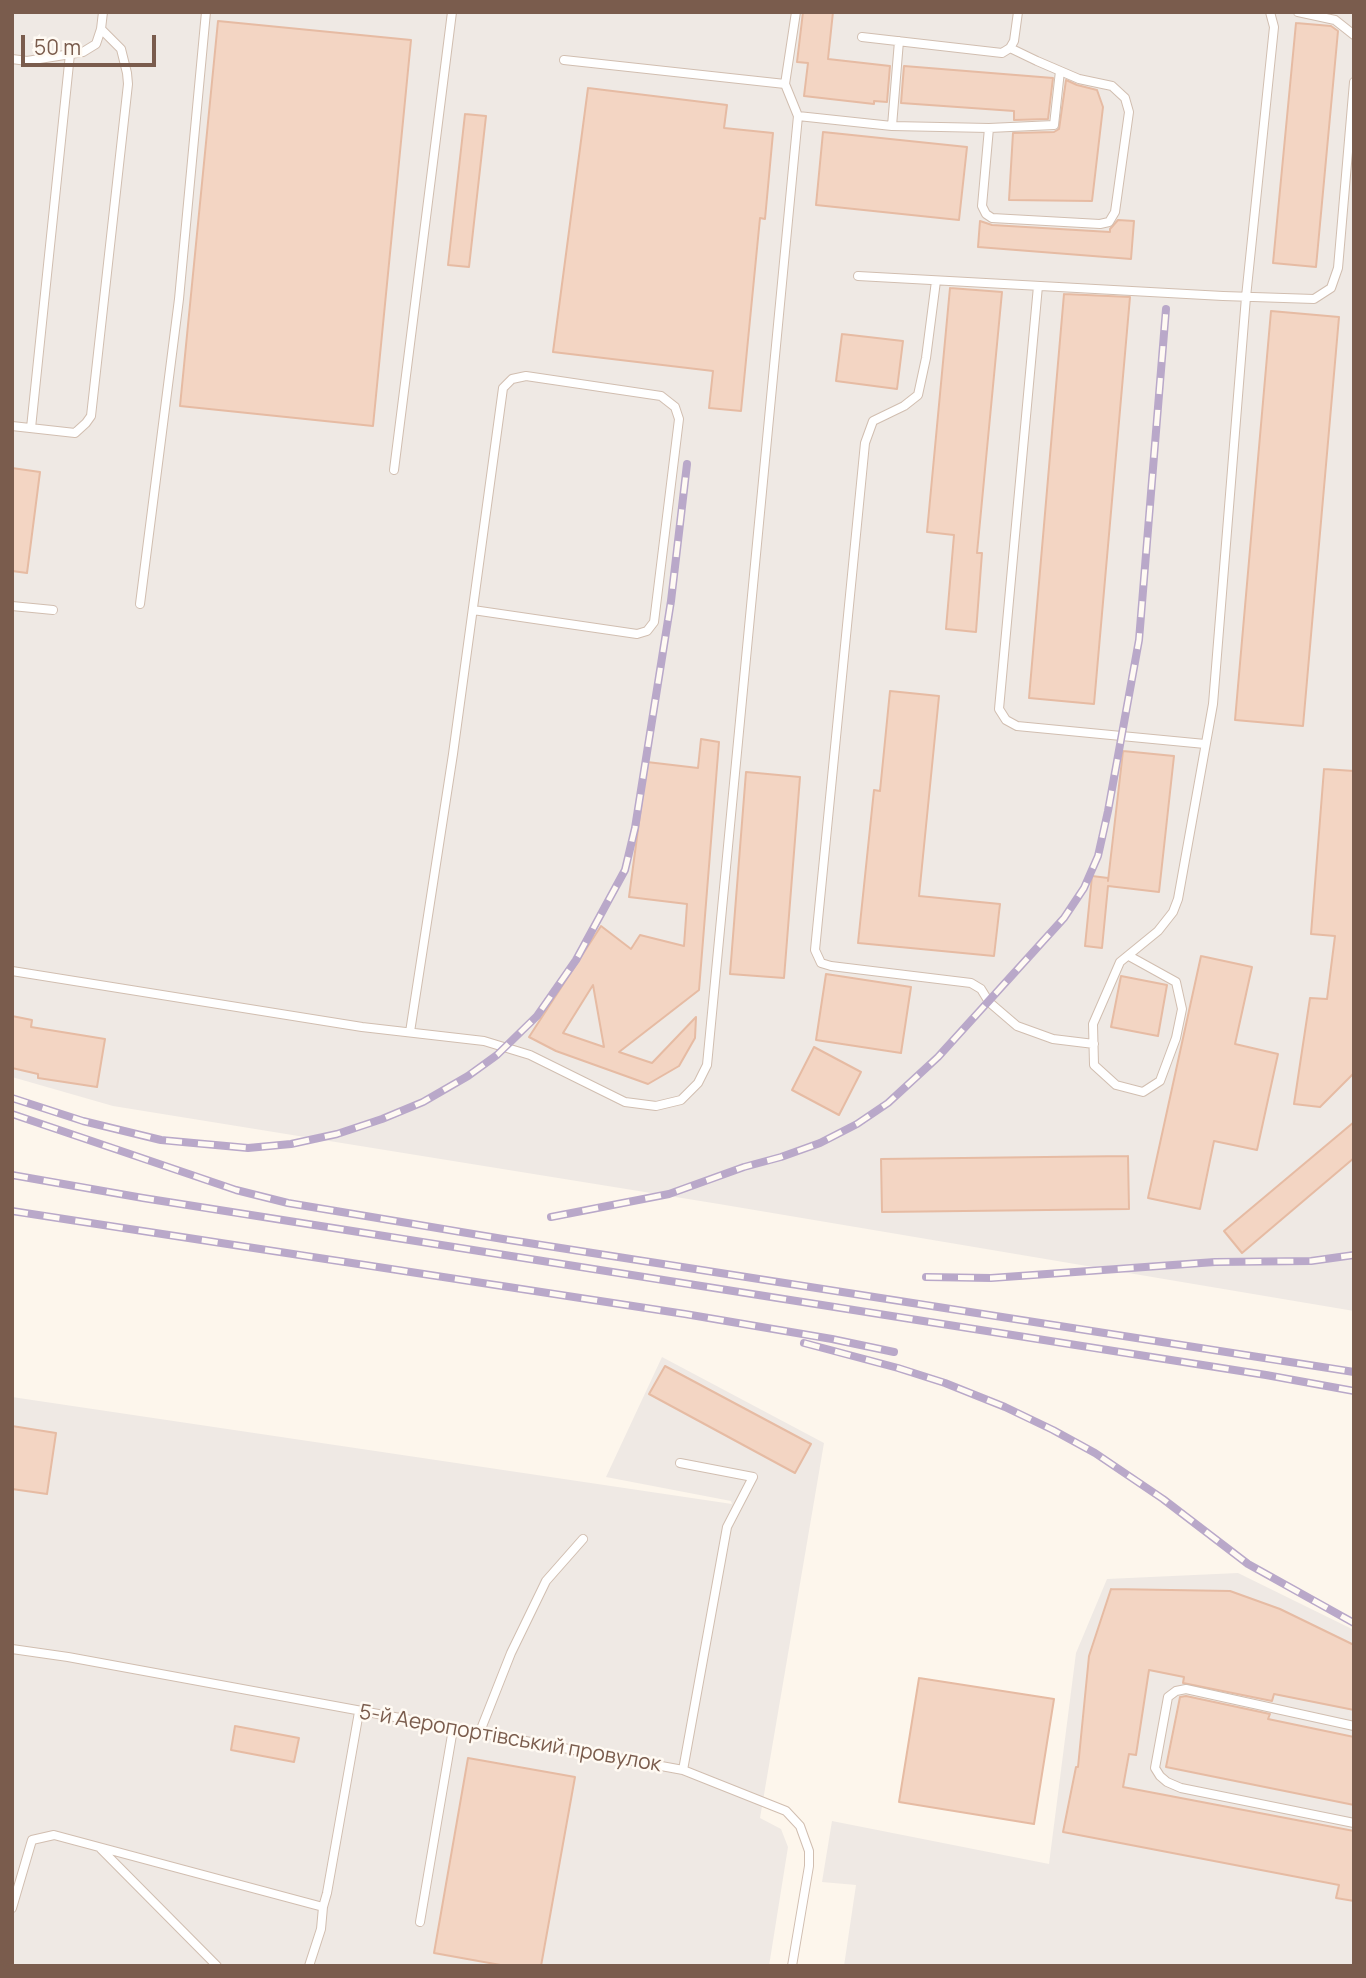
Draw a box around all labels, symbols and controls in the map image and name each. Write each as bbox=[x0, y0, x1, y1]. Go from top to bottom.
scale bar bbox=[24, 21, 159, 65]
text: 50 m bbox=[34, 33, 81, 61]
street label: 5-й Аеропортівський провулок bbox=[357, 1700, 663, 1778]

